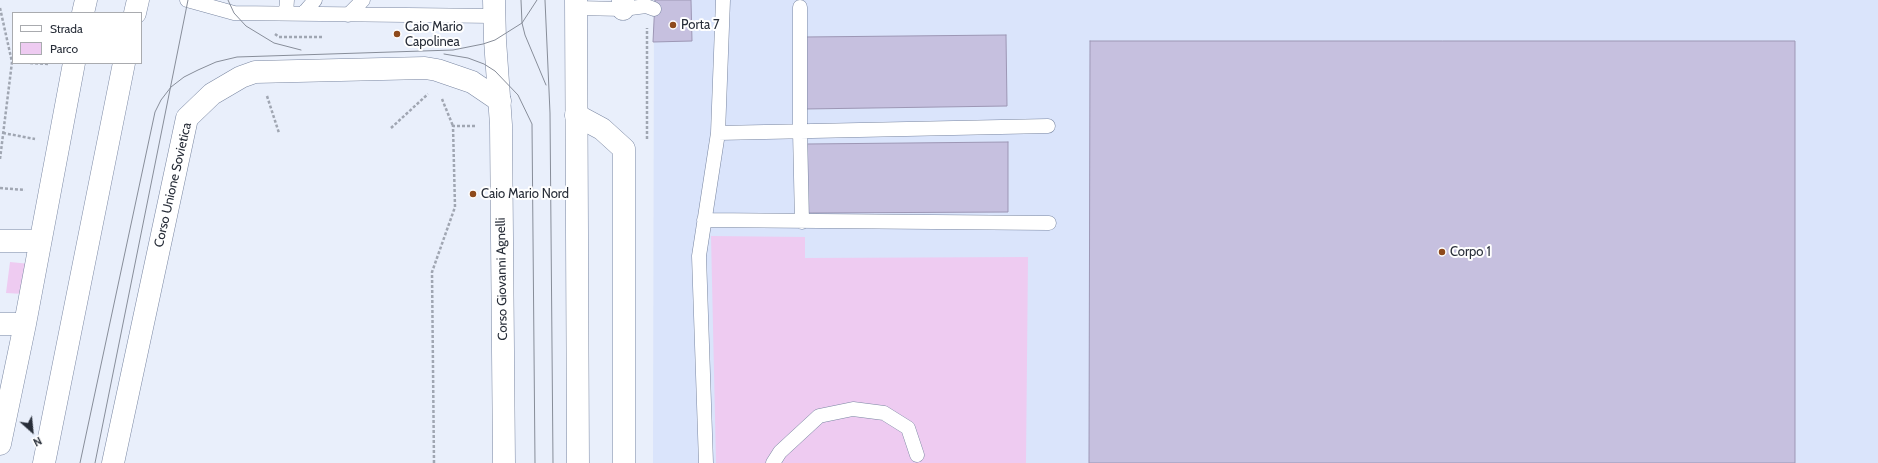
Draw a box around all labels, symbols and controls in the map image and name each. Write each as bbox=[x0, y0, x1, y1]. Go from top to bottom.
legend bbox=[12, 12, 142, 64]
place label: Porta 7 bbox=[681, 17, 720, 33]
place label: Caio Mario Capolinea bbox=[405, 19, 463, 50]
marker: Porta 7 bbox=[668, 20, 678, 30]
text: Strada bbox=[50, 21, 83, 36]
marker: Caio Mario Capolinea bbox=[392, 29, 402, 39]
text: Parco bbox=[50, 41, 78, 56]
street label: Corso Unione Sovietica bbox=[151, 121, 195, 249]
place label: Caio Mario Nord bbox=[481, 186, 569, 202]
marker: Caio Mario Nord bbox=[468, 189, 478, 199]
street label: Corso Giovanni Agnelli bbox=[493, 217, 511, 341]
place label: Corpo 1 bbox=[1450, 244, 1491, 260]
marker: Corpo 1 bbox=[1437, 247, 1447, 257]
north arrow bbox=[12, 411, 52, 451]
text: N bbox=[31, 434, 44, 450]

